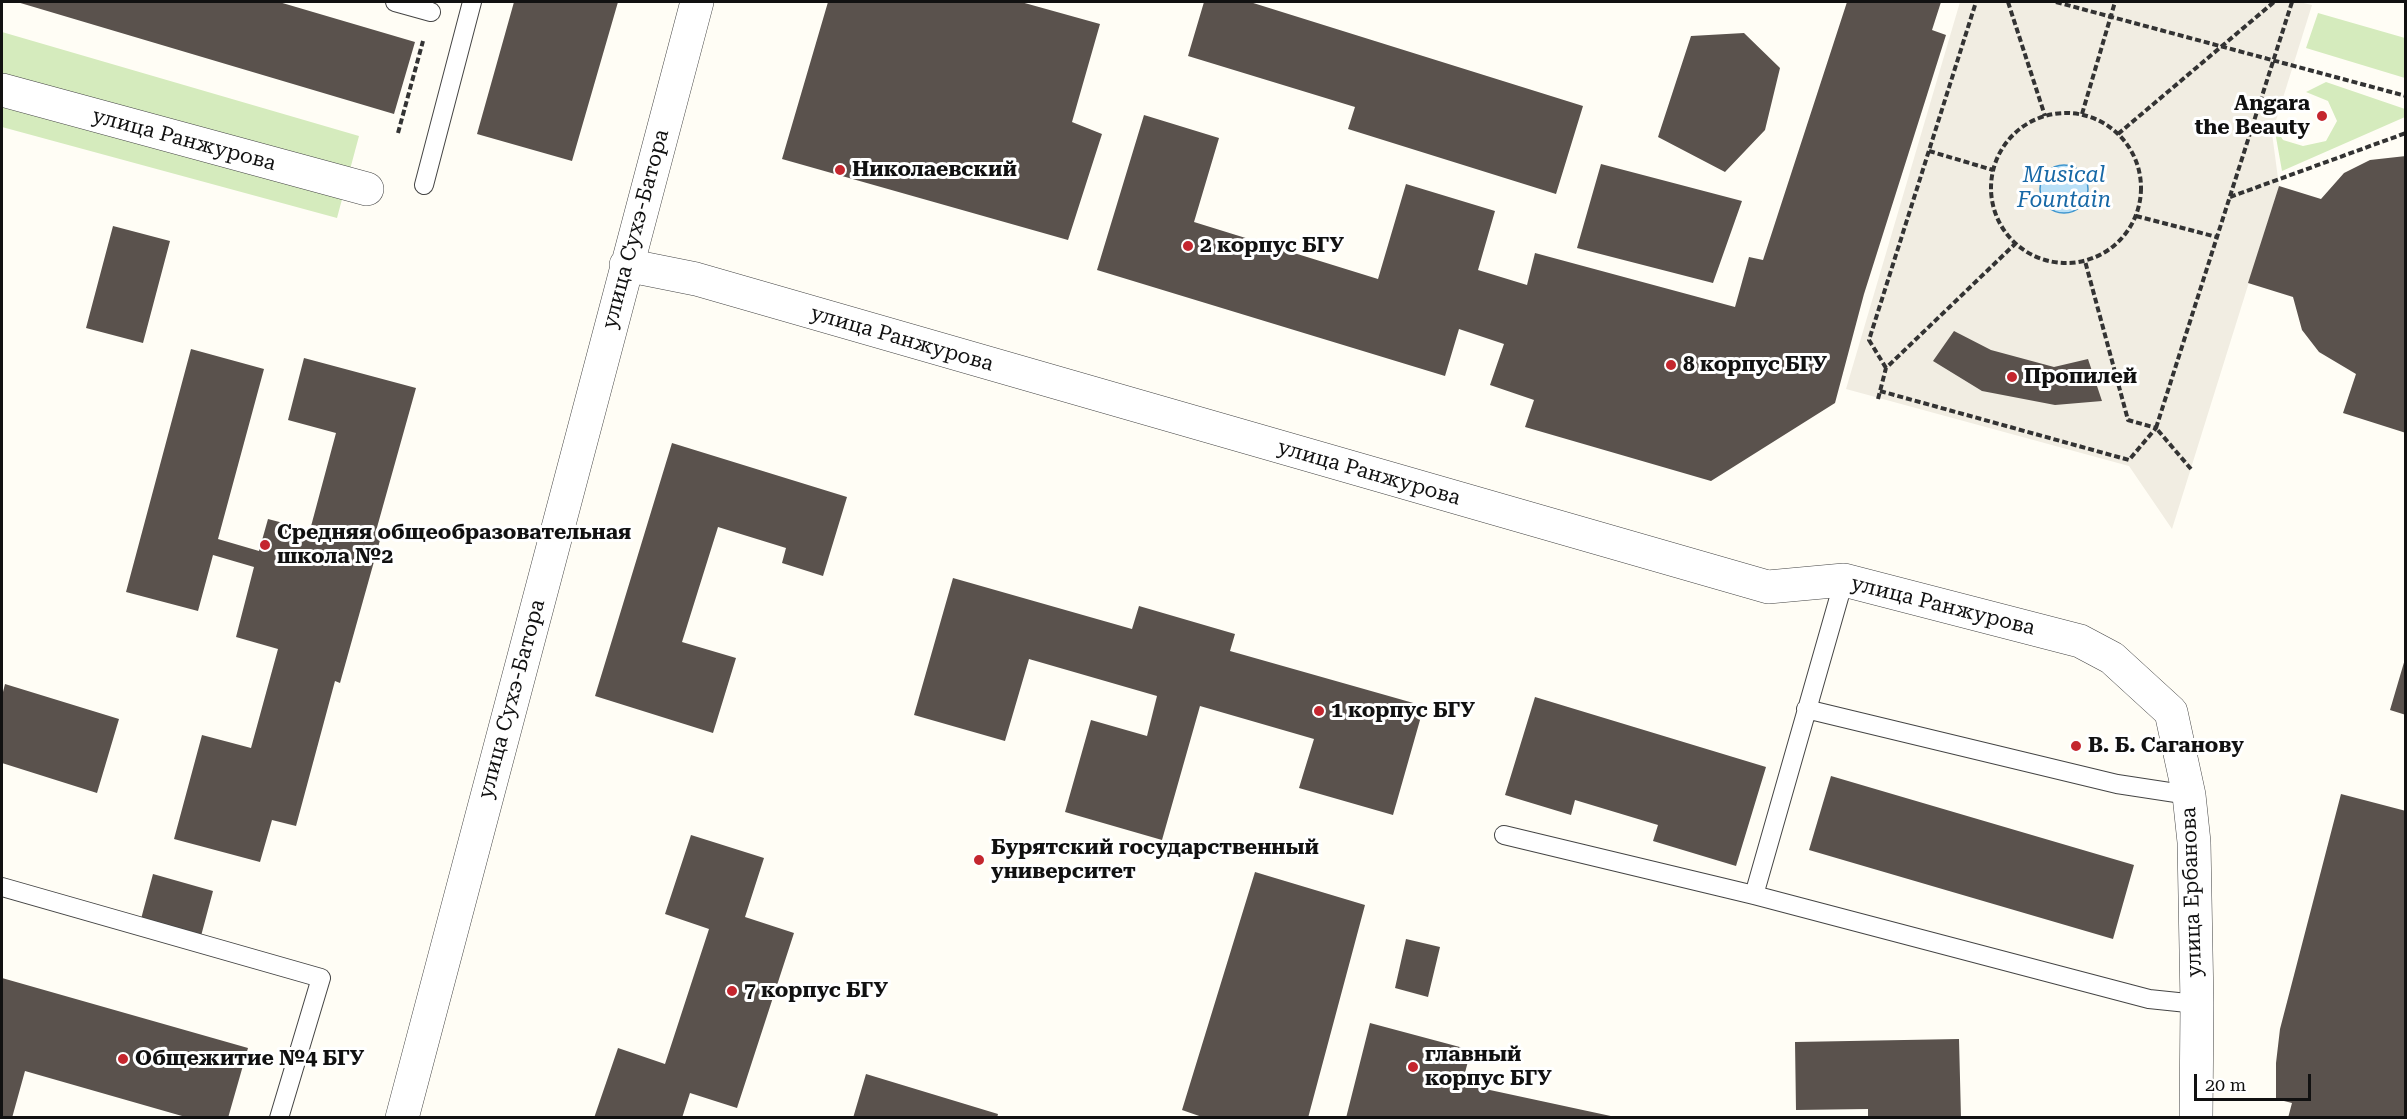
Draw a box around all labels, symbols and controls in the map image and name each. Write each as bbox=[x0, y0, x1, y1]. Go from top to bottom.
place label: Angara the Beauty bbox=[2195, 91, 2310, 141]
street label: улица Ранжурова bbox=[90, 103, 278, 177]
marker: Angara the Beauty bbox=[2315, 109, 2329, 123]
street label: улица Сухэ-Батора bbox=[597, 127, 675, 331]
place label: Николаевский bbox=[852, 157, 1017, 183]
marker: Николаевский bbox=[833, 163, 847, 177]
water label: Musical Fountain bbox=[2017, 163, 2111, 214]
place label: 2 корпус БГУ bbox=[1200, 233, 1344, 259]
marker: 2 корпус БГУ bbox=[1181, 239, 1195, 253]
street label: улица Ранжурова bbox=[808, 301, 996, 377]
place label: 8 корпус БГУ bbox=[1683, 352, 1827, 378]
marker: 8 корпус БГУ bbox=[1664, 358, 1678, 372]
place label: Пропилей bbox=[2024, 364, 2137, 390]
marker: Пропилей bbox=[2005, 370, 2019, 384]
street label: улица Ранжурова bbox=[1275, 435, 1463, 511]
place label: Средняя общеобразовательная школа №2 bbox=[277, 520, 631, 570]
marker: Средняя общеобразовательная школа №2 bbox=[258, 538, 272, 552]
street label: улица Ранжурова bbox=[1848, 571, 2038, 641]
street label: улица Сухэ-Батора bbox=[473, 597, 551, 801]
place label: 1 корпус БГУ bbox=[1331, 698, 1475, 724]
marker: 1 корпус БГУ bbox=[1312, 704, 1326, 718]
place label: В. Б. Саганову bbox=[2088, 733, 2244, 759]
marker: В. Б. Саганову bbox=[2069, 739, 2083, 753]
street label: улица Ербанова bbox=[2176, 806, 2208, 978]
place label: Бурятский государственный университет bbox=[991, 835, 1319, 885]
marker: Бурятский государственный университет bbox=[972, 853, 986, 867]
place label: 7 корпус БГУ bbox=[744, 978, 888, 1004]
marker: 7 корпус БГУ bbox=[725, 984, 739, 998]
place label: главный корпус БГУ bbox=[1425, 1042, 1552, 1092]
place label: Общежитие №4 БГУ bbox=[135, 1046, 364, 1072]
marker: Общежитие №4 БГУ bbox=[116, 1052, 130, 1066]
marker: главный корпус БГУ bbox=[1406, 1060, 1420, 1074]
scale bar bbox=[2197, 1062, 2314, 1100]
text: 20 m bbox=[2205, 1074, 2246, 1095]

